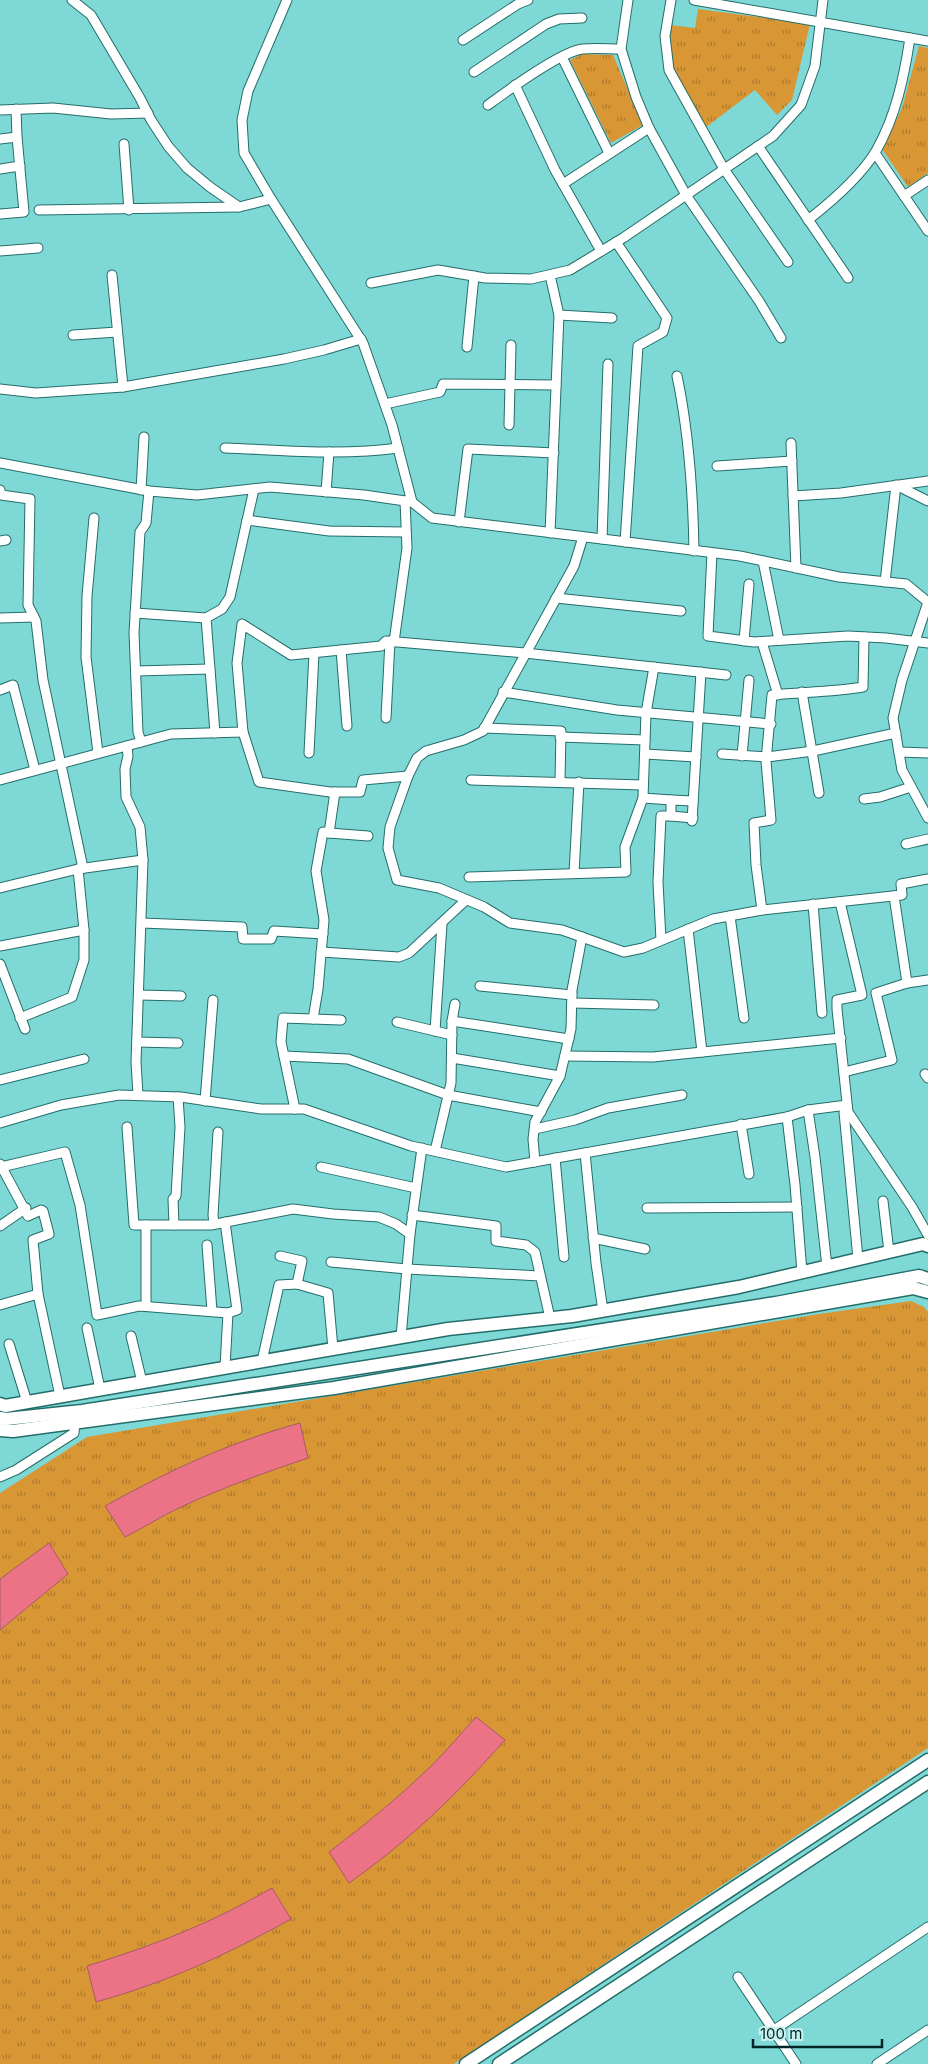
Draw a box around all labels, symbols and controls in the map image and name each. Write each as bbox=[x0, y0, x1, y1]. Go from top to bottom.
scale bar bbox=[753, 2016, 882, 2048]
text: 100 m bbox=[760, 2024, 802, 2043]

